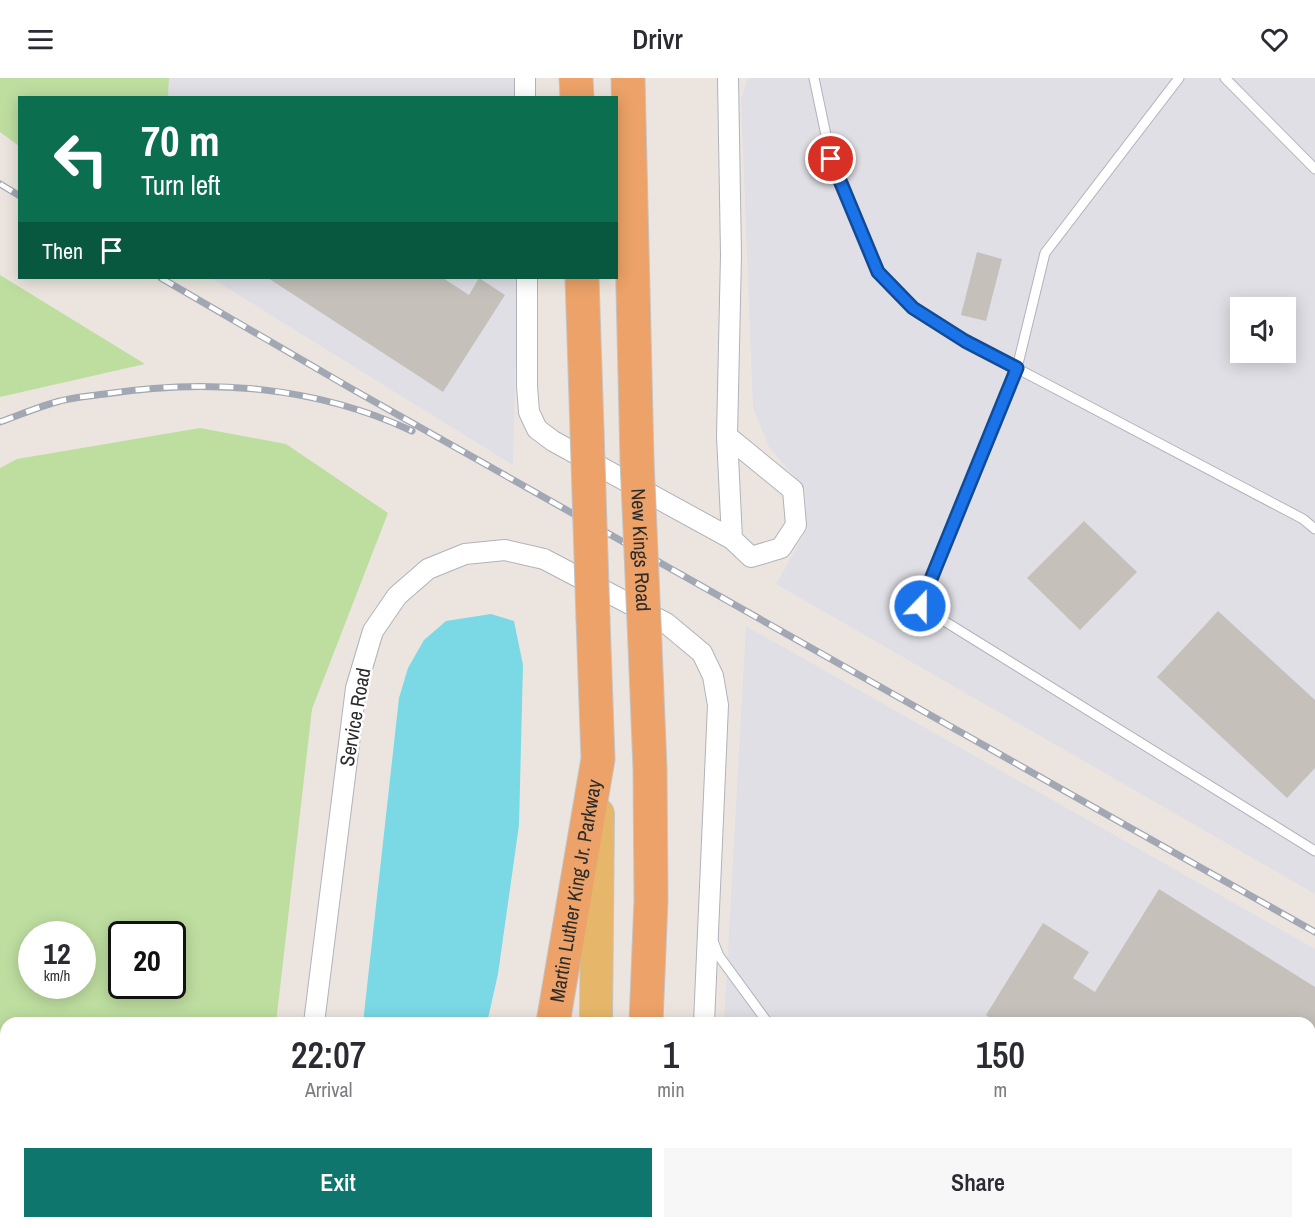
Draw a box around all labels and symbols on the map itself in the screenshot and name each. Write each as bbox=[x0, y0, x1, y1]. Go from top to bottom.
pin bbox=[805, 133, 856, 184]
street label: New Kings Road bbox=[625, 488, 658, 612]
position arrow bbox=[888, 574, 952, 638]
street label: Service Road bbox=[333, 666, 376, 768]
street label: Martin Luther King Jr. Parkway bbox=[543, 777, 607, 1004]
speed limit sign: 20 bbox=[108, 921, 186, 999]

